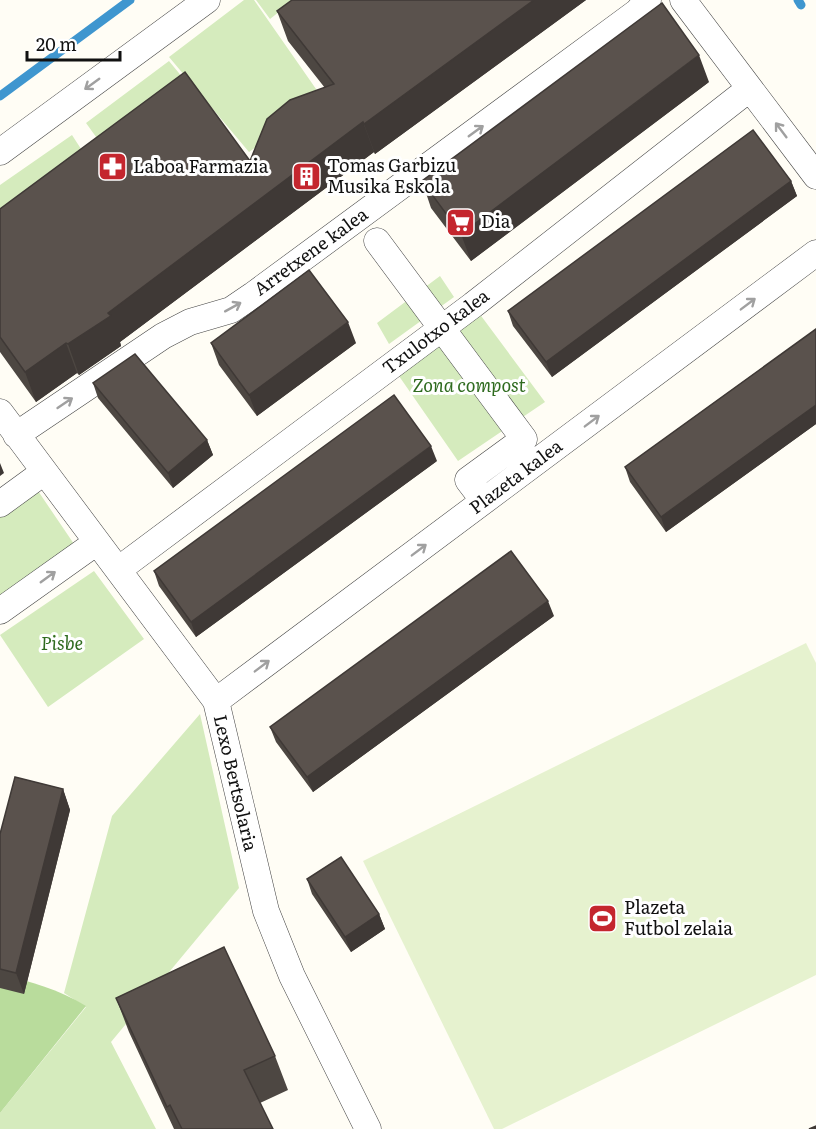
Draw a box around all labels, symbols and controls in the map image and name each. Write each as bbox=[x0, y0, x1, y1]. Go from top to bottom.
scale bar bbox=[27, 24, 120, 62]
text: 20 m bbox=[36, 30, 77, 57]
one-way arrow bbox=[85, 78, 101, 91]
one-way arrow bbox=[774, 122, 787, 138]
one-way arrow bbox=[467, 125, 483, 137]
pharmacy icon: Laboa Farmazia bbox=[96, 151, 128, 183]
place label: Tomas Garbizu Musika Eskola bbox=[327, 151, 456, 199]
place label: Laboa Farmazia bbox=[133, 152, 269, 179]
building icon: Tomas Garbizu Musika Eskola bbox=[290, 160, 322, 192]
street label: Arretxene kalea bbox=[247, 200, 373, 301]
supermarket icon: Dia bbox=[444, 206, 476, 238]
place label: Dia bbox=[481, 207, 511, 234]
street label: Txulotxo kalea bbox=[376, 281, 494, 380]
one-way arrow bbox=[740, 298, 756, 310]
one-way arrow bbox=[224, 301, 241, 313]
park label: Zona compost bbox=[412, 371, 526, 398]
one-way arrow bbox=[56, 397, 72, 409]
one-way arrow bbox=[583, 414, 599, 427]
street label: Plazeta kalea bbox=[463, 432, 568, 520]
one-way arrow bbox=[410, 544, 426, 556]
one-way arrow bbox=[39, 571, 55, 583]
park label: Pisbe bbox=[41, 629, 83, 656]
one-way arrow bbox=[254, 660, 270, 673]
street label: Lexo Bertsolaria bbox=[208, 712, 265, 854]
place label: Plazeta Futbol zelaia bbox=[624, 893, 733, 941]
sports icon: Plazeta Futbol zelaia bbox=[587, 902, 619, 934]

